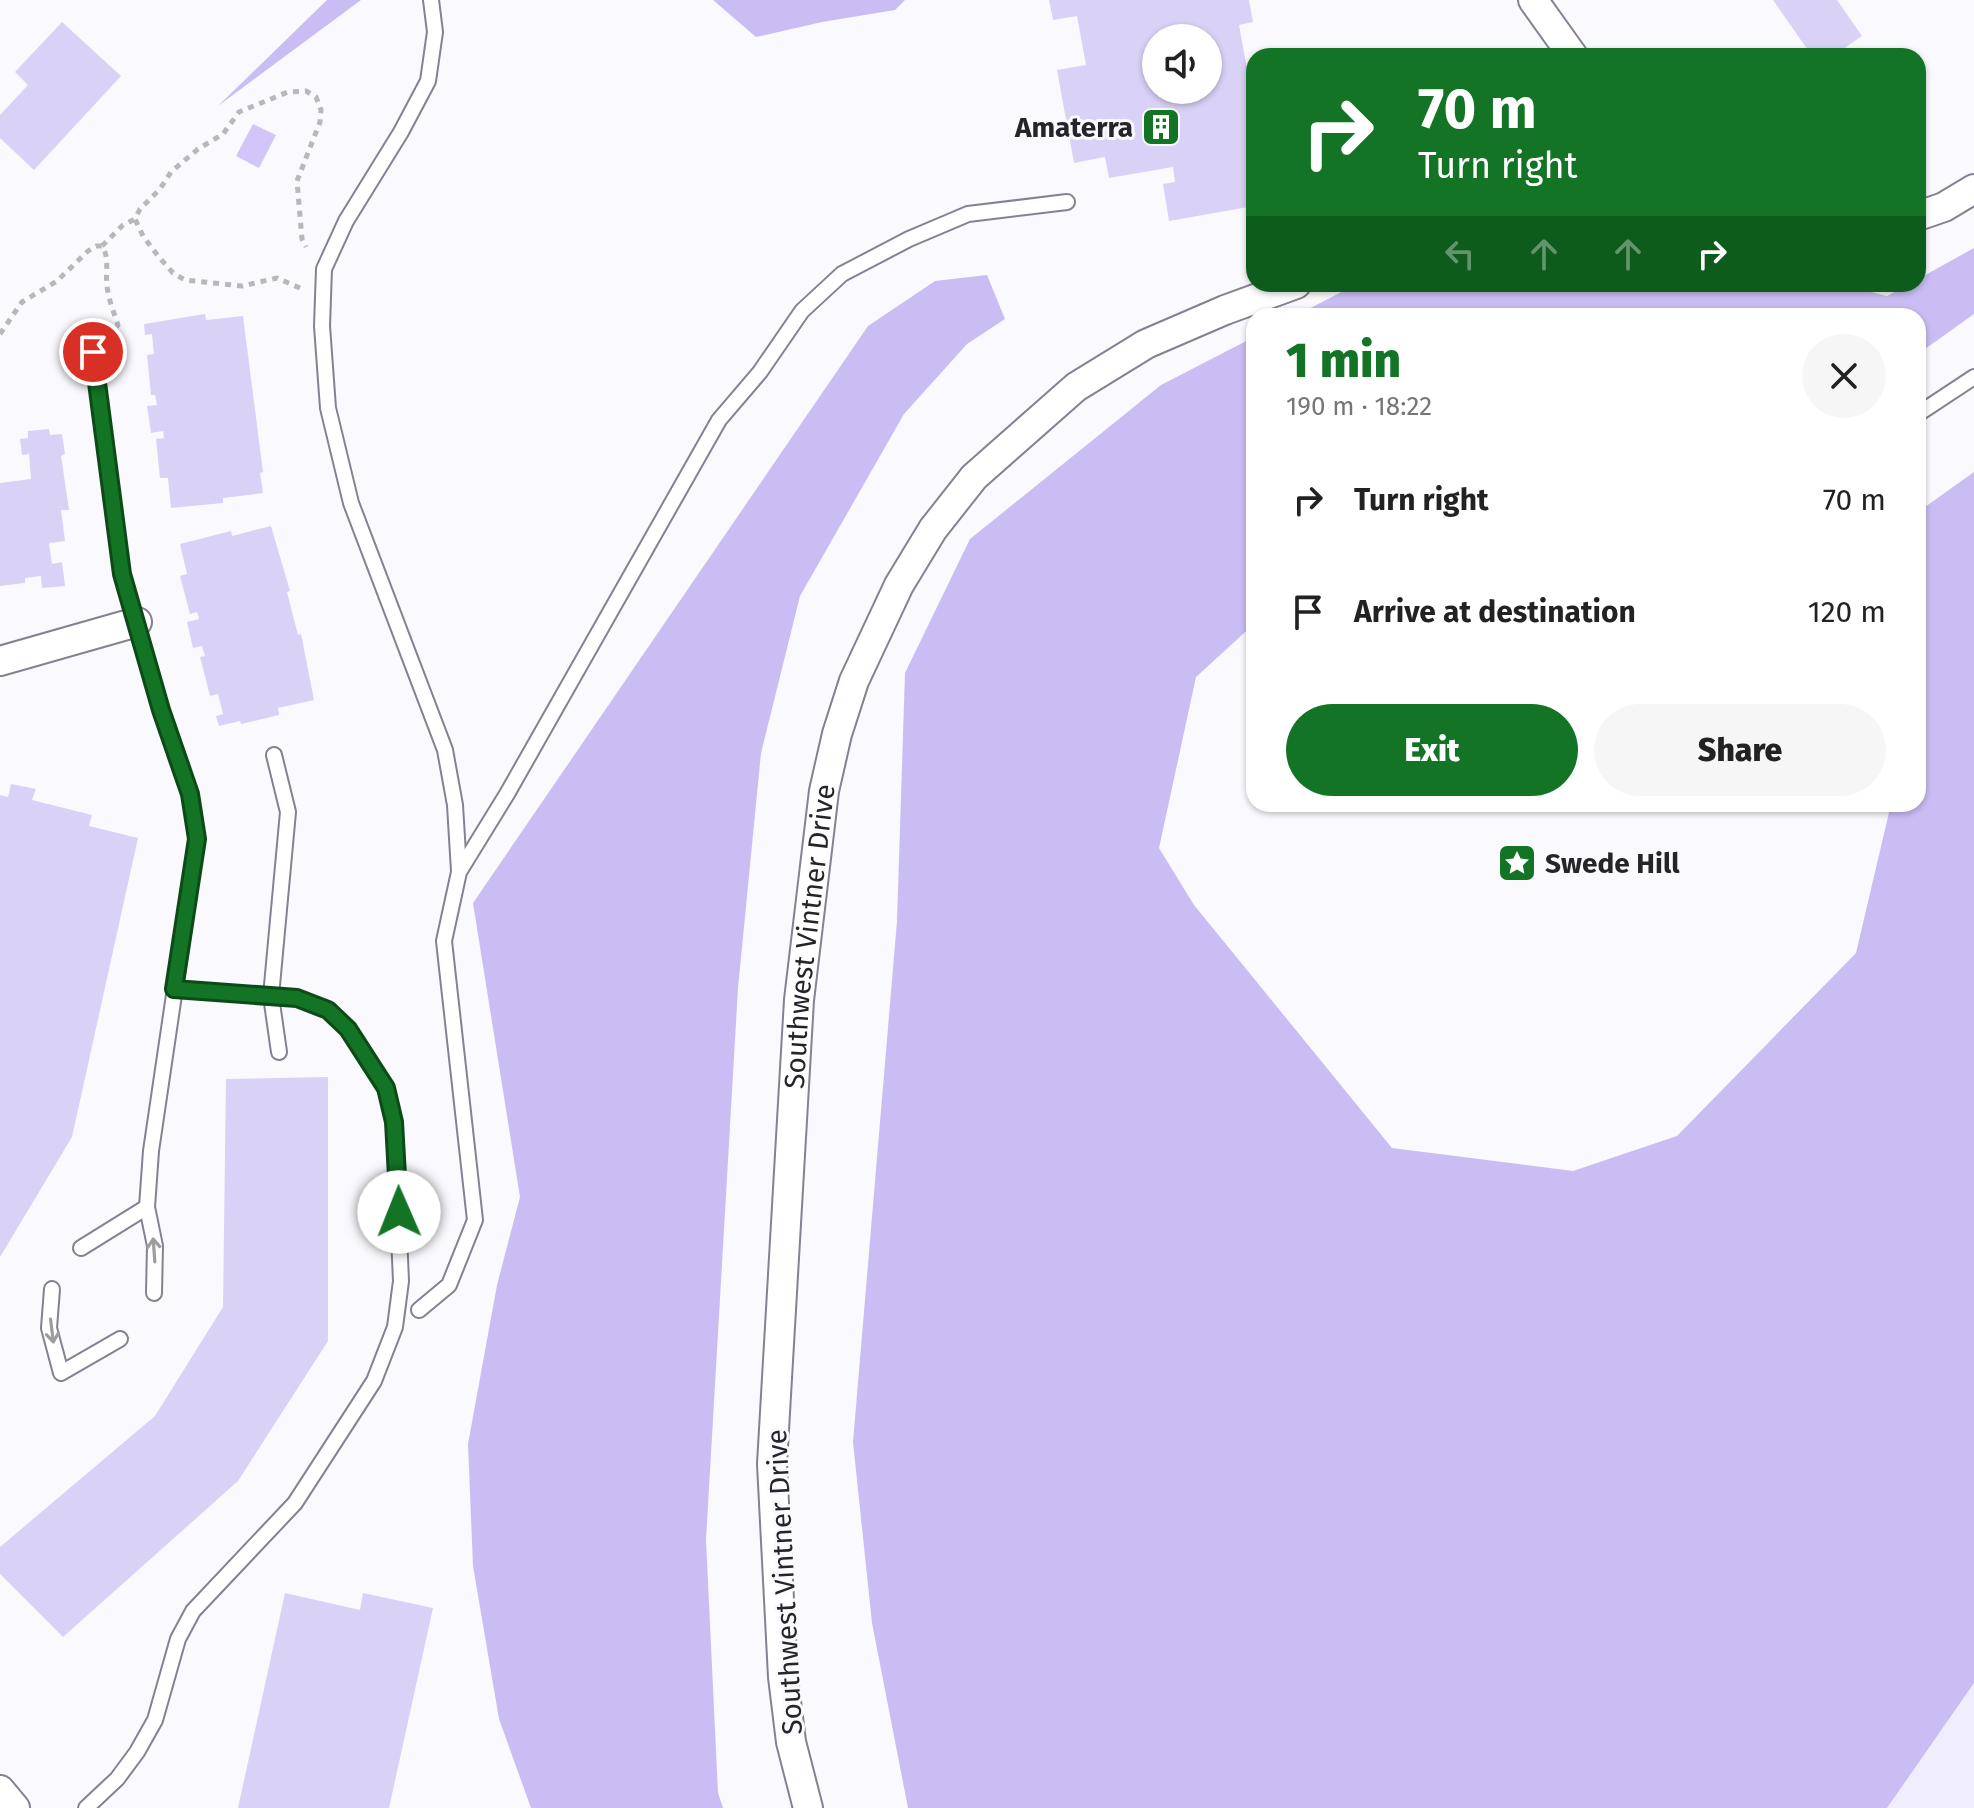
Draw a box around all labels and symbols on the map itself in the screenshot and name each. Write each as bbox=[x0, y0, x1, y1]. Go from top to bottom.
building icon: Amaterra bbox=[1140, 106, 1182, 148]
place label: Amaterra bbox=[1014, 111, 1133, 144]
pin bbox=[59, 318, 127, 386]
street label: Southwest Vintner Drive bbox=[778, 782, 842, 1090]
place icon: Swede Hill bbox=[1496, 842, 1538, 884]
place label: Swede Hill bbox=[1545, 847, 1680, 880]
position arrow bbox=[357, 1170, 441, 1254]
one-way arrow bbox=[146, 1237, 161, 1264]
one-way arrow bbox=[45, 1318, 60, 1343]
street label: Southwest Vintner Drive bbox=[760, 1428, 809, 1736]

